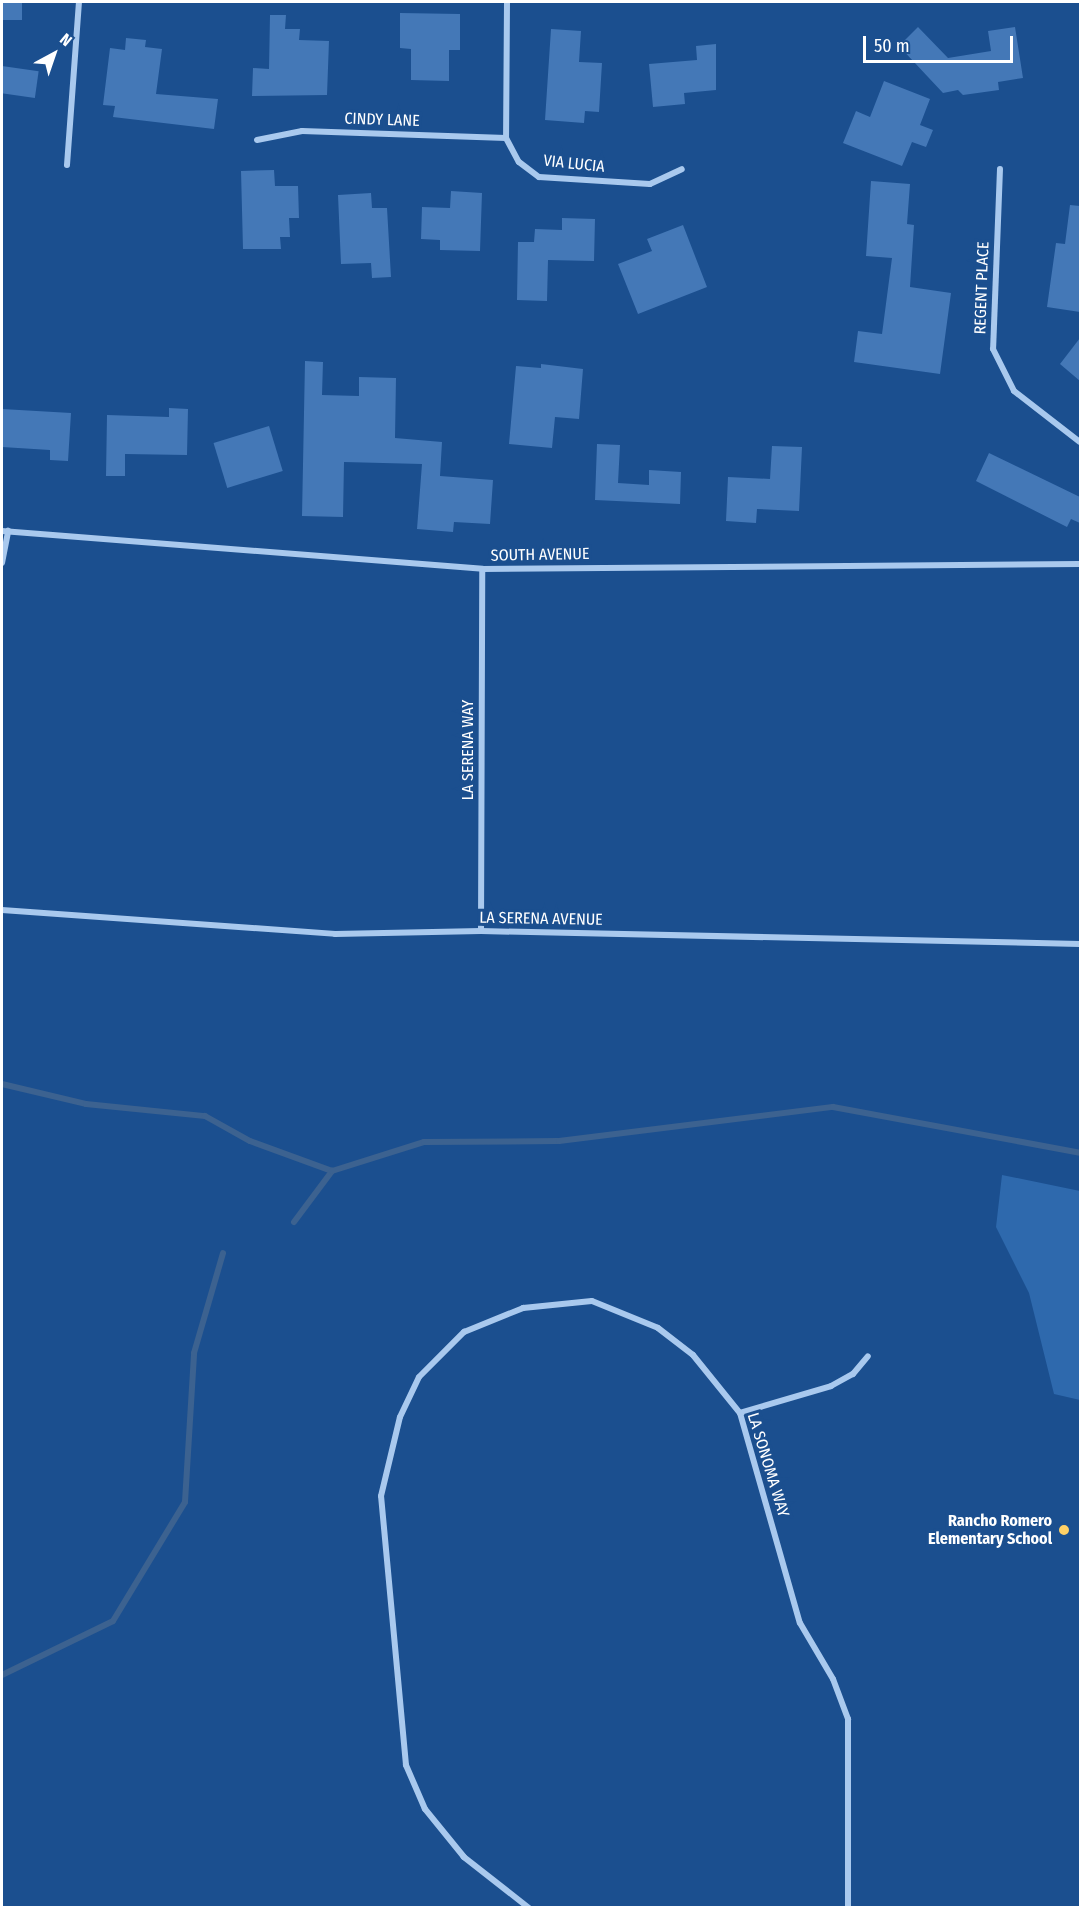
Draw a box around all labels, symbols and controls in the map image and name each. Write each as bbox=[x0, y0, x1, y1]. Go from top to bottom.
north arrow bbox=[24, 24, 84, 84]
scale bar bbox=[866, 24, 1016, 62]
text: N bbox=[56, 29, 76, 50]
text: 50 m bbox=[874, 35, 910, 57]
street label: CINDY LANE bbox=[344, 109, 420, 131]
street label: VIA LUCIA bbox=[542, 151, 606, 177]
street label: REGENT PLACE bbox=[971, 241, 993, 335]
street label: SOUTH AVENUE bbox=[490, 545, 590, 565]
street label: LA SERENA WAY bbox=[458, 700, 478, 800]
street label: LA SERENA AVENUE bbox=[479, 908, 603, 930]
street label: LA SONOMA WAY bbox=[743, 1411, 793, 1519]
place label: Rancho Romero Elementary School bbox=[928, 1511, 1052, 1549]
marker: Rancho Romero Elementary School bbox=[1057, 1523, 1071, 1537]

